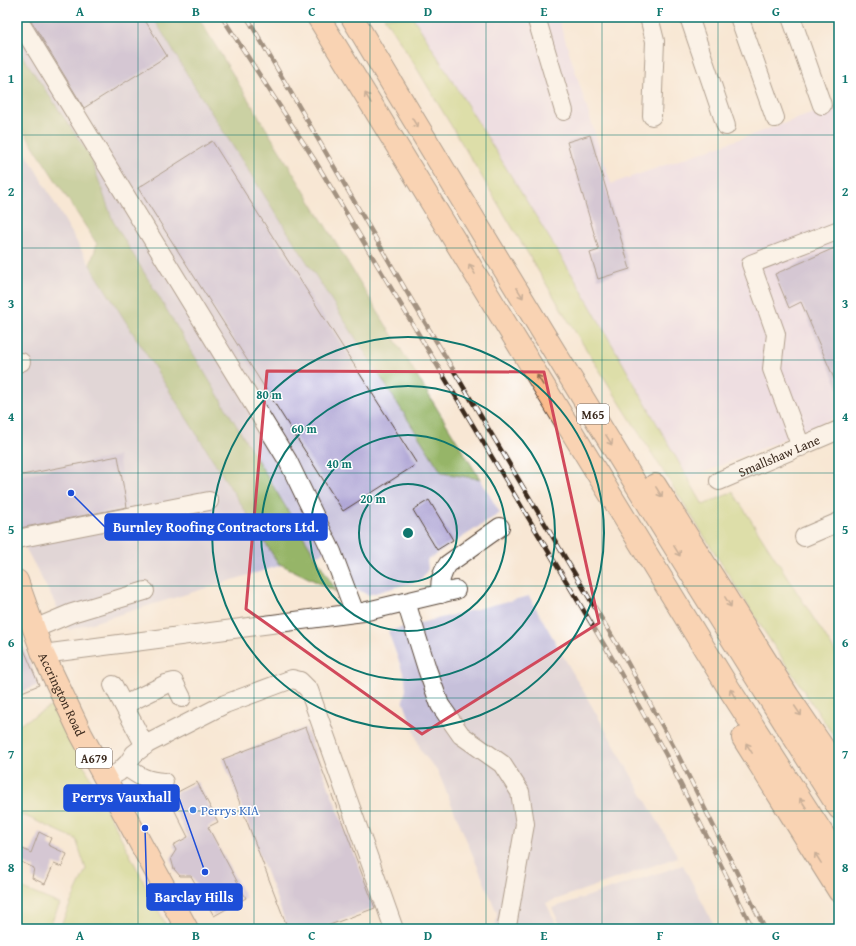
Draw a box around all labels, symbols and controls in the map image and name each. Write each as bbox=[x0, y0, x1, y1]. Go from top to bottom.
text: A bbox=[76, 2, 85, 21]
text: B bbox=[192, 2, 200, 21]
text: C bbox=[308, 2, 316, 21]
text: D bbox=[424, 2, 432, 21]
text: E bbox=[541, 2, 548, 21]
text: F bbox=[657, 2, 664, 21]
text: G bbox=[772, 2, 780, 21]
text: 1 bbox=[8, 69, 14, 88]
text: 1 bbox=[842, 69, 848, 88]
one-way arrow bbox=[363, 92, 371, 104]
one-way arrow bbox=[412, 117, 420, 129]
text: 2 bbox=[8, 182, 15, 201]
text: 2 bbox=[842, 182, 849, 201]
one-way arrow bbox=[468, 264, 476, 275]
one-way arrow bbox=[516, 287, 524, 299]
text: 3 bbox=[8, 294, 14, 313]
text: 3 bbox=[842, 294, 848, 313]
one-way arrow bbox=[536, 375, 544, 386]
text: 80 m bbox=[256, 386, 282, 403]
road number: M65 bbox=[577, 404, 609, 424]
text: 4 bbox=[8, 407, 15, 426]
text: 4 bbox=[842, 407, 849, 426]
text: 60 m bbox=[291, 420, 317, 437]
street label: Smallshaw Lane bbox=[735, 430, 823, 481]
one-way arrow bbox=[606, 434, 614, 446]
text: 40 m bbox=[326, 455, 352, 472]
one-way arrow bbox=[655, 486, 663, 497]
text: 20 m bbox=[360, 490, 386, 507]
callout: Burnley Roofing Contractors Ltd. bbox=[105, 514, 327, 540]
text: Burnley Roofing Contractors Ltd. bbox=[113, 517, 319, 537]
text: 5 bbox=[8, 520, 15, 539]
text: 5 bbox=[842, 520, 849, 539]
centre of rings bbox=[401, 526, 415, 540]
one-way arrow bbox=[674, 545, 682, 557]
one-way arrow bbox=[724, 596, 733, 607]
text: 6 bbox=[8, 633, 15, 652]
text: 6 bbox=[842, 633, 849, 652]
street label: Accrington Road bbox=[34, 649, 90, 739]
one-way arrow bbox=[728, 688, 736, 700]
one-way arrow bbox=[794, 705, 802, 716]
one-way arrow bbox=[745, 742, 753, 754]
text: 7 bbox=[8, 745, 15, 764]
text: 7 bbox=[842, 745, 849, 764]
road number: A679 bbox=[76, 748, 112, 768]
callout: Perrys Vauxhall bbox=[64, 785, 179, 811]
text: Perrys Vauxhall bbox=[72, 787, 172, 807]
one-way arrow bbox=[799, 798, 807, 809]
place label: Perrys KIA bbox=[201, 801, 259, 820]
marker: Perrys KIA bbox=[188, 805, 198, 815]
one-way arrow bbox=[814, 852, 822, 864]
text: 8 bbox=[8, 858, 15, 877]
text: 8 bbox=[842, 858, 849, 877]
callout: Barclay Hills bbox=[147, 884, 242, 910]
text: Barclay Hills bbox=[155, 887, 233, 907]
text: A bbox=[76, 926, 85, 945]
text: B bbox=[192, 926, 200, 945]
text: C bbox=[308, 926, 316, 945]
text: D bbox=[424, 926, 432, 945]
text: E bbox=[541, 926, 548, 945]
text: F bbox=[657, 926, 664, 945]
text: G bbox=[772, 926, 780, 945]

